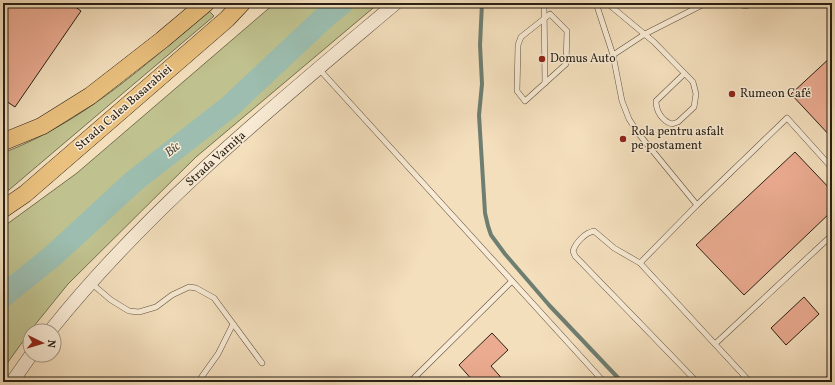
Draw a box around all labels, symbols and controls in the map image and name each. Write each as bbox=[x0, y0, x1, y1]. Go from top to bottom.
place label: Domus Auto bbox=[550, 51, 616, 67]
marker: Domus Auto bbox=[537, 54, 547, 64]
street label: Strada Calea Basarabiei bbox=[72, 61, 176, 155]
place label: Rumeon Café bbox=[740, 86, 811, 102]
marker: Rumeon Café bbox=[727, 89, 737, 99]
place label: Rola pentru asfalt pe postament bbox=[631, 124, 724, 154]
street label: Strada Varnița bbox=[183, 128, 250, 190]
marker: Rola pentru asfalt pe postament bbox=[618, 134, 628, 144]
water label: Bîc bbox=[161, 138, 185, 162]
north arrow bbox=[22, 323, 62, 363]
text: N bbox=[43, 339, 58, 348]

